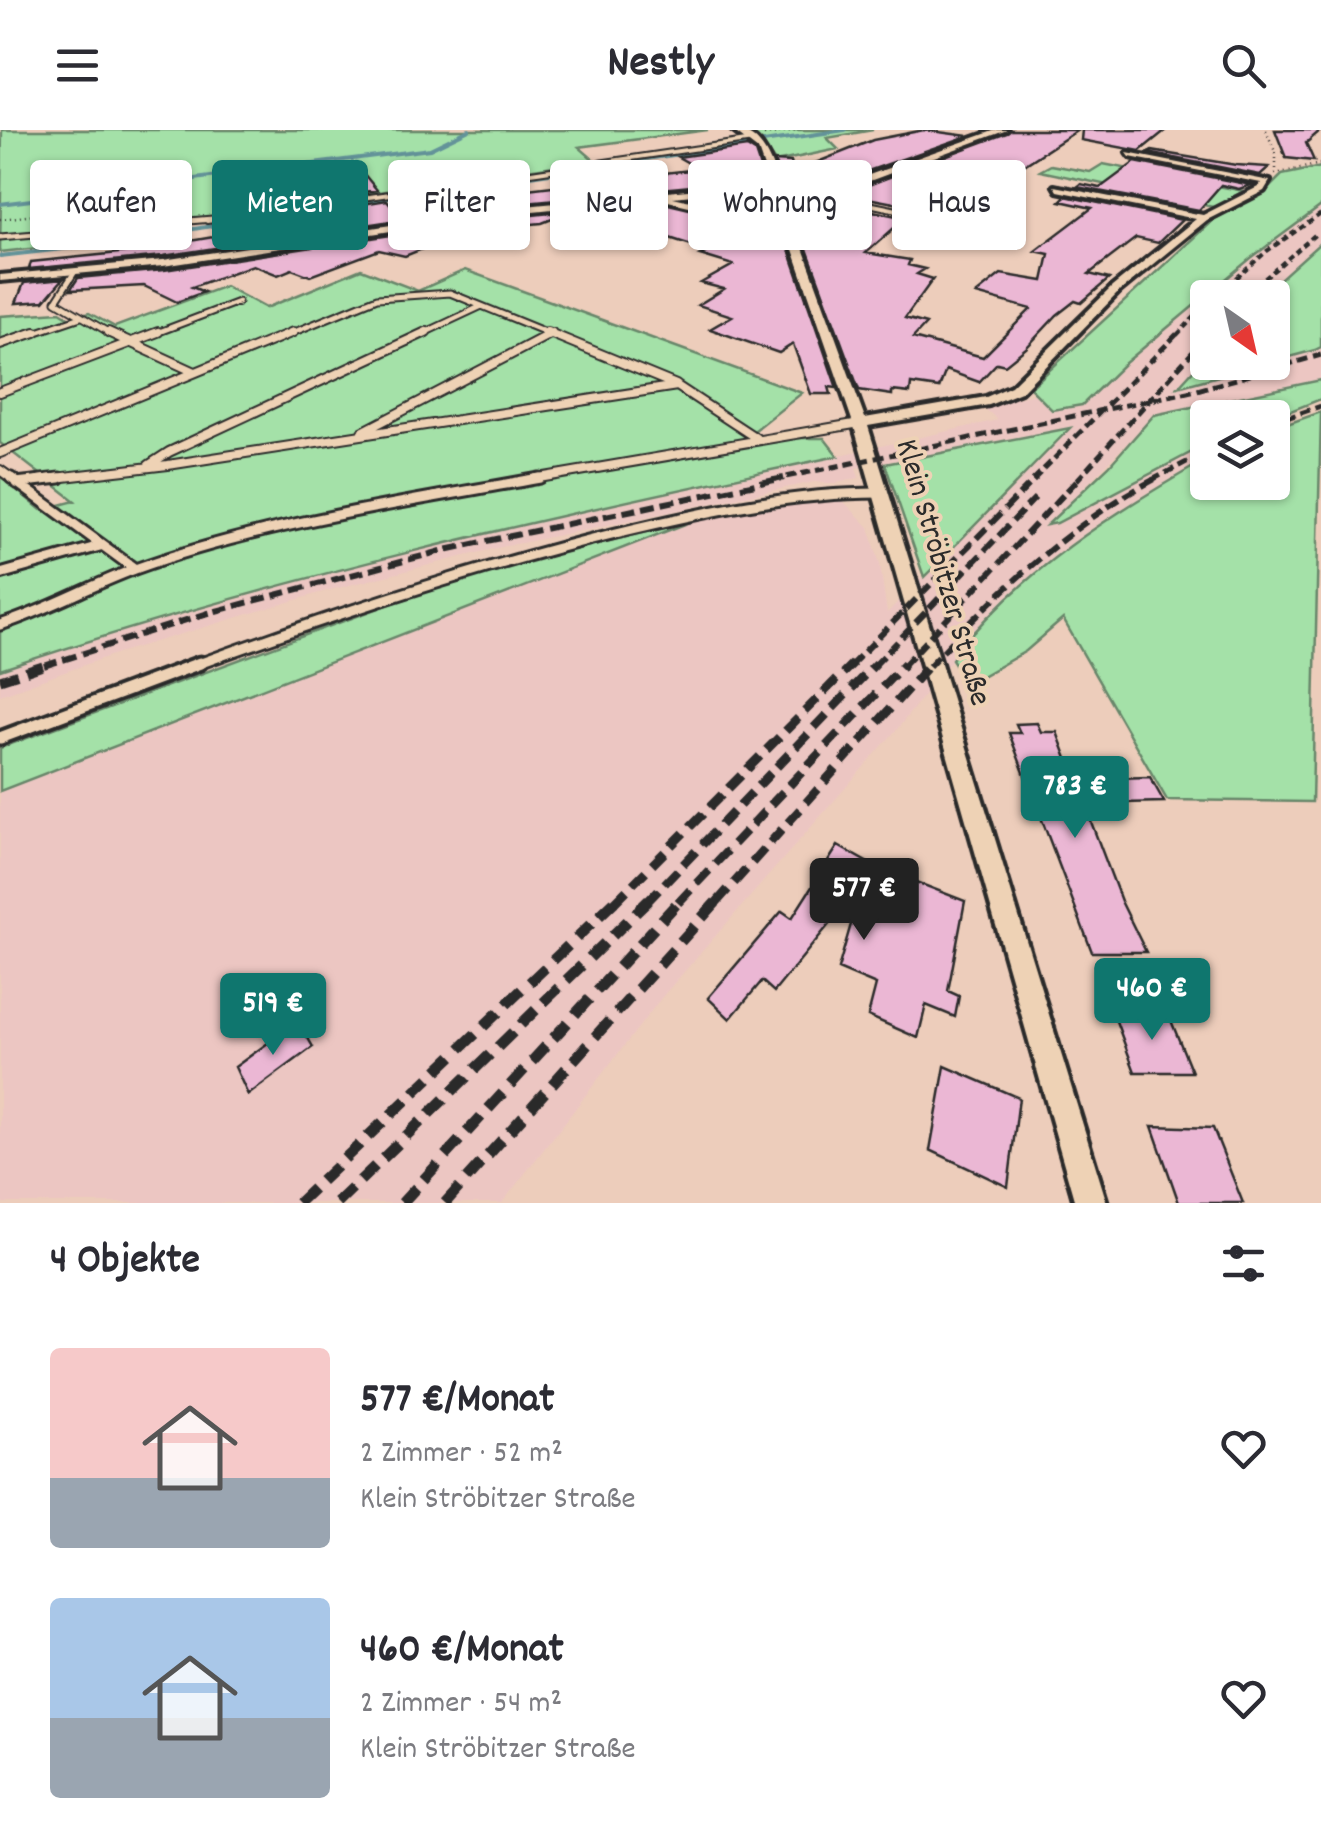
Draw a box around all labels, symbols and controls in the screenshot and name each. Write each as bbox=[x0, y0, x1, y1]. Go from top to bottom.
text: Nestly bbox=[607, 33, 714, 97]
icon: menu bbox=[50, 38, 105, 93]
icon: search bbox=[1216, 38, 1271, 93]
chip: Kaufen bbox=[30, 160, 192, 250]
chip: Mieten bbox=[212, 160, 368, 250]
chip: Filter bbox=[388, 160, 530, 250]
chip: Neu bbox=[550, 160, 668, 250]
chip: Wohnung bbox=[688, 160, 872, 250]
chip: Haus bbox=[892, 160, 1026, 250]
north arrow bbox=[1190, 280, 1290, 380]
map controls bbox=[1190, 280, 1290, 500]
button: layers bbox=[1190, 400, 1290, 500]
street label: Klein Ströbitzer Straße bbox=[881, 434, 1001, 712]
pin: 783 € bbox=[1005, 756, 1145, 841]
text: 783 € bbox=[1043, 765, 1107, 811]
pin: 577 € bbox=[794, 858, 934, 943]
text: 577 € bbox=[832, 867, 896, 913]
pin: 460 € bbox=[1082, 958, 1222, 1043]
text: 460 € bbox=[1116, 967, 1188, 1013]
pin: 519 € bbox=[203, 973, 343, 1058]
text: 519 € bbox=[242, 982, 304, 1028]
text: 4 Objekte bbox=[50, 1233, 200, 1293]
icon: filters bbox=[1216, 1236, 1271, 1291]
text: 577 €/Monat bbox=[360, 1372, 555, 1432]
icon: home bbox=[130, 1388, 250, 1508]
icon: heart bbox=[1216, 1421, 1271, 1476]
text: 2 Zimmer · 52 m² bbox=[360, 1432, 563, 1478]
text: Klein Ströbitzer Straße bbox=[360, 1478, 636, 1524]
text: 460 €/Monat bbox=[360, 1622, 564, 1682]
icon: home bbox=[130, 1638, 250, 1758]
icon: heart bbox=[1216, 1671, 1271, 1726]
text: 2 Zimmer · 54 m² bbox=[360, 1682, 562, 1728]
text: Klein Ströbitzer Straße bbox=[360, 1728, 636, 1774]

